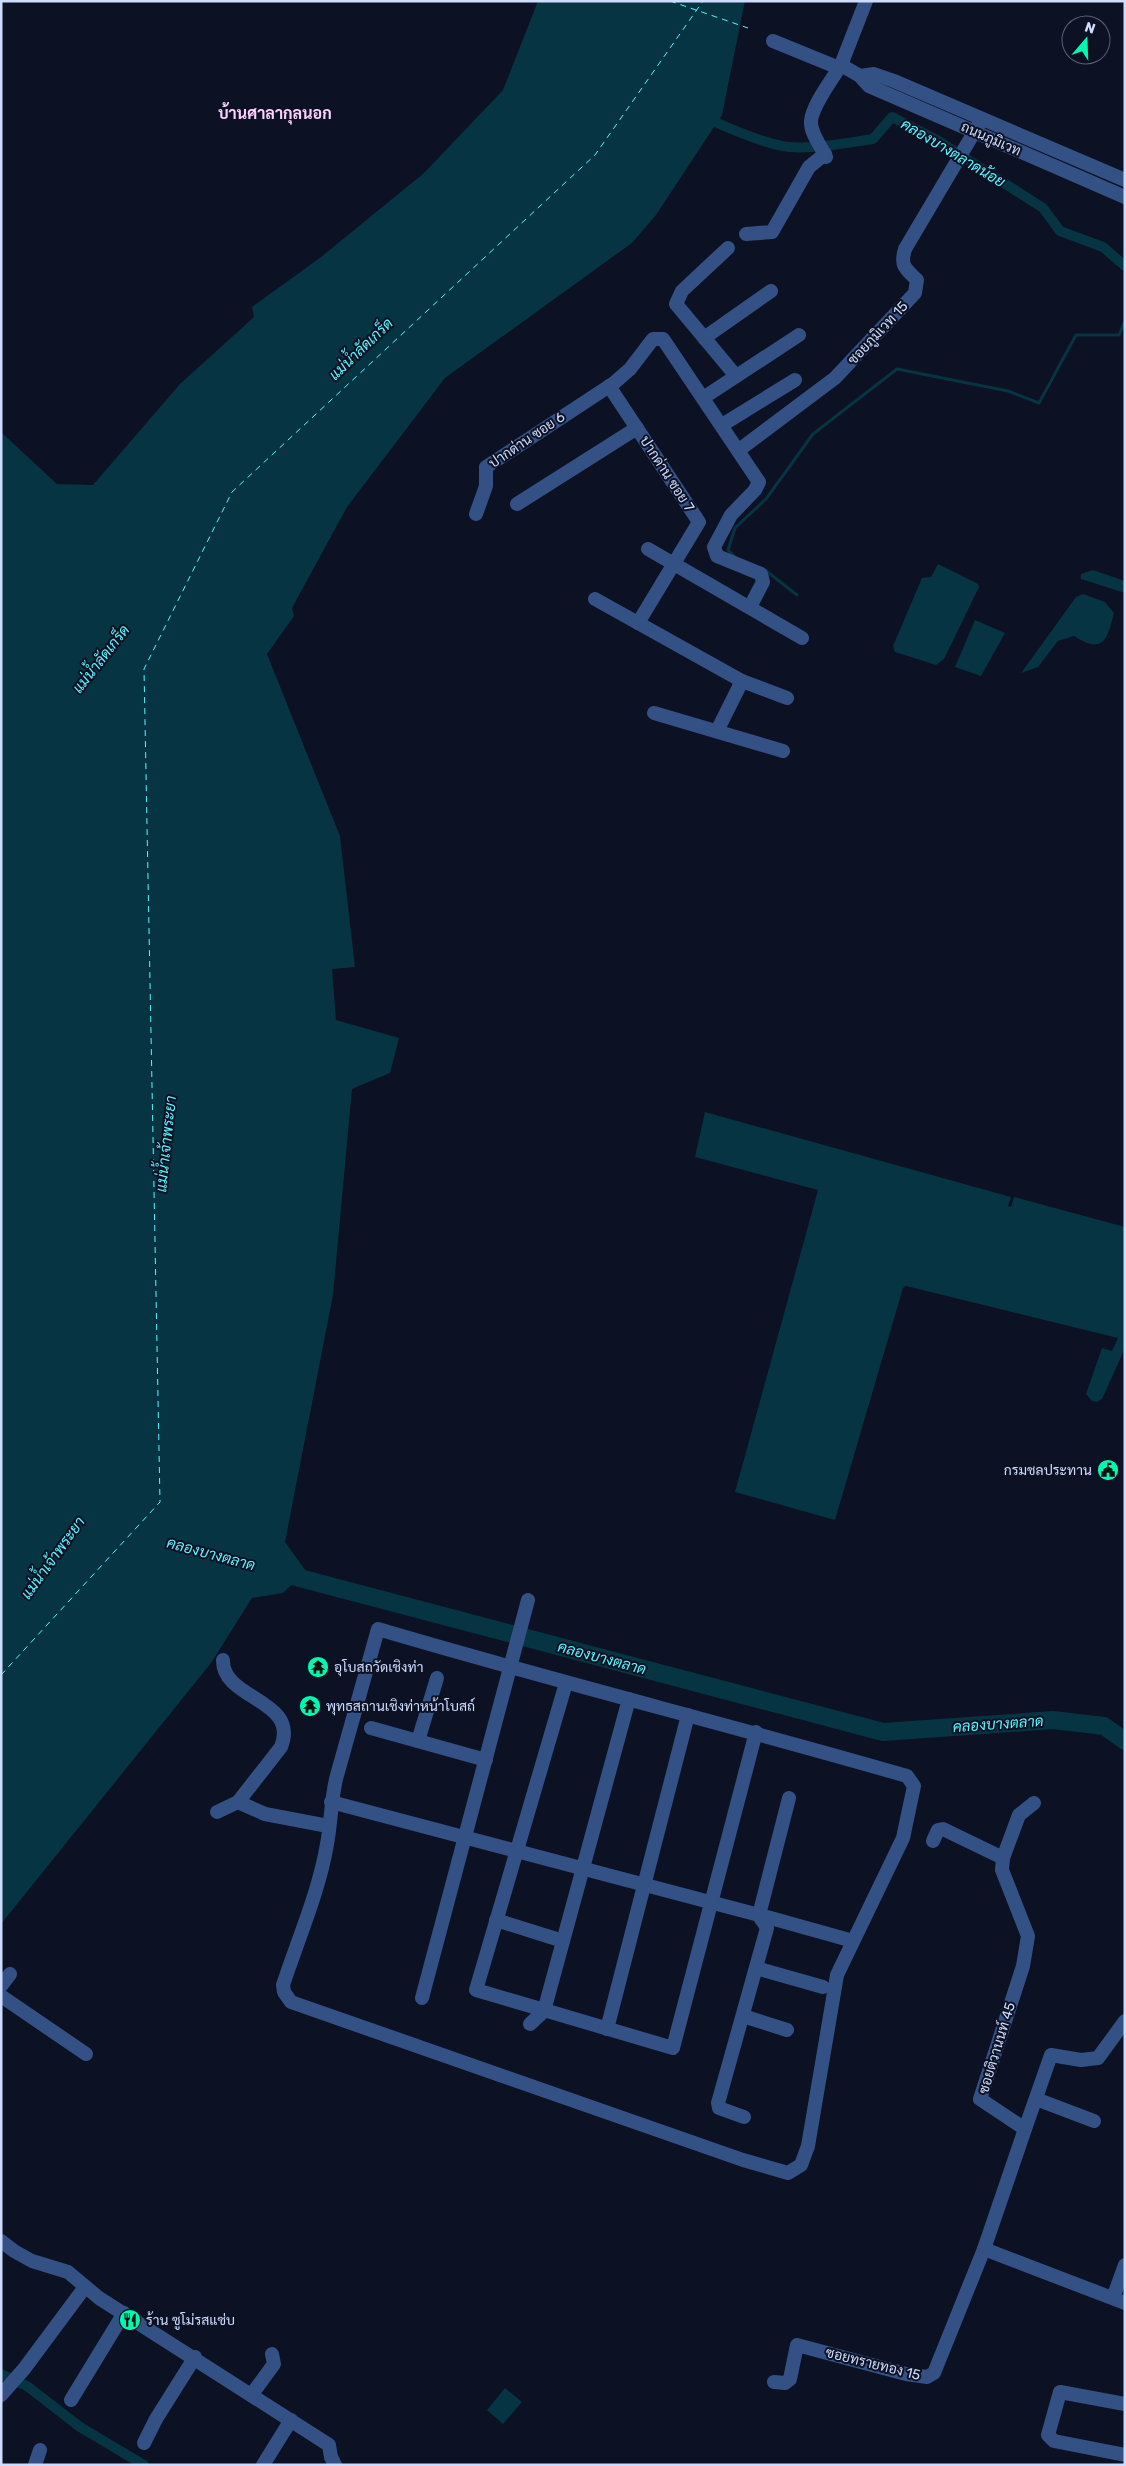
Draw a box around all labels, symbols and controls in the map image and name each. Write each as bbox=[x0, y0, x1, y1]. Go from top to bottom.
north arrow bbox=[1061, 15, 1111, 65]
text: N bbox=[1083, 19, 1098, 38]
district label: บ้านศาลากุลนอก bbox=[218, 102, 332, 125]
water label: คลองบางตลาดน้อย bbox=[898, 114, 1009, 191]
street label: ถนนภูมิเวท bbox=[958, 118, 1024, 161]
street label: ซอยภูมิเวท 15 bbox=[844, 298, 912, 369]
water label: แม่น้ำลัดเกร็ด bbox=[323, 311, 397, 384]
street label: ปากด่าน ซอย 6 bbox=[486, 408, 568, 472]
street label: ปากด่าน ซอย 7 bbox=[636, 433, 698, 515]
water label: แม่น้ำลัดเกร็ด bbox=[66, 619, 133, 697]
water label: แม่น้ำเจ้าพระยา bbox=[148, 1094, 180, 1193]
public building icon: กรมชลประทาน bbox=[1096, 1458, 1120, 1482]
place label: กรมชลประทาน bbox=[1004, 1462, 1092, 1479]
water label: แม่น้ำเจ้าพระยา bbox=[14, 1511, 89, 1602]
water label: คลองบางตลาด bbox=[165, 1534, 257, 1575]
water label: คลองบางตลาด bbox=[556, 1638, 648, 1679]
temple icon: อุโบสถวัดเชิงท่า bbox=[306, 1655, 330, 1679]
place label: อุโบสถวัดเชิงท่า bbox=[334, 1659, 423, 1677]
temple icon: พุทธสถานเชิงท่าหน้าโบสถ์ bbox=[298, 1694, 322, 1718]
place label: พุทธสถานเชิงท่าหน้าโบสถ์ bbox=[326, 1697, 475, 1716]
water label: คลองบางตลาด bbox=[952, 1712, 1044, 1736]
street label: ซอยติวานนท์ 45 bbox=[974, 2000, 1019, 2096]
restaurant icon: ร้าน ซูโม่รสแซ่บ bbox=[118, 2308, 142, 2332]
place label: ร้าน ซูโม่รสแซ่บ bbox=[146, 2311, 235, 2330]
street label: ซอยทรายทอง 15 bbox=[824, 2344, 922, 2384]

